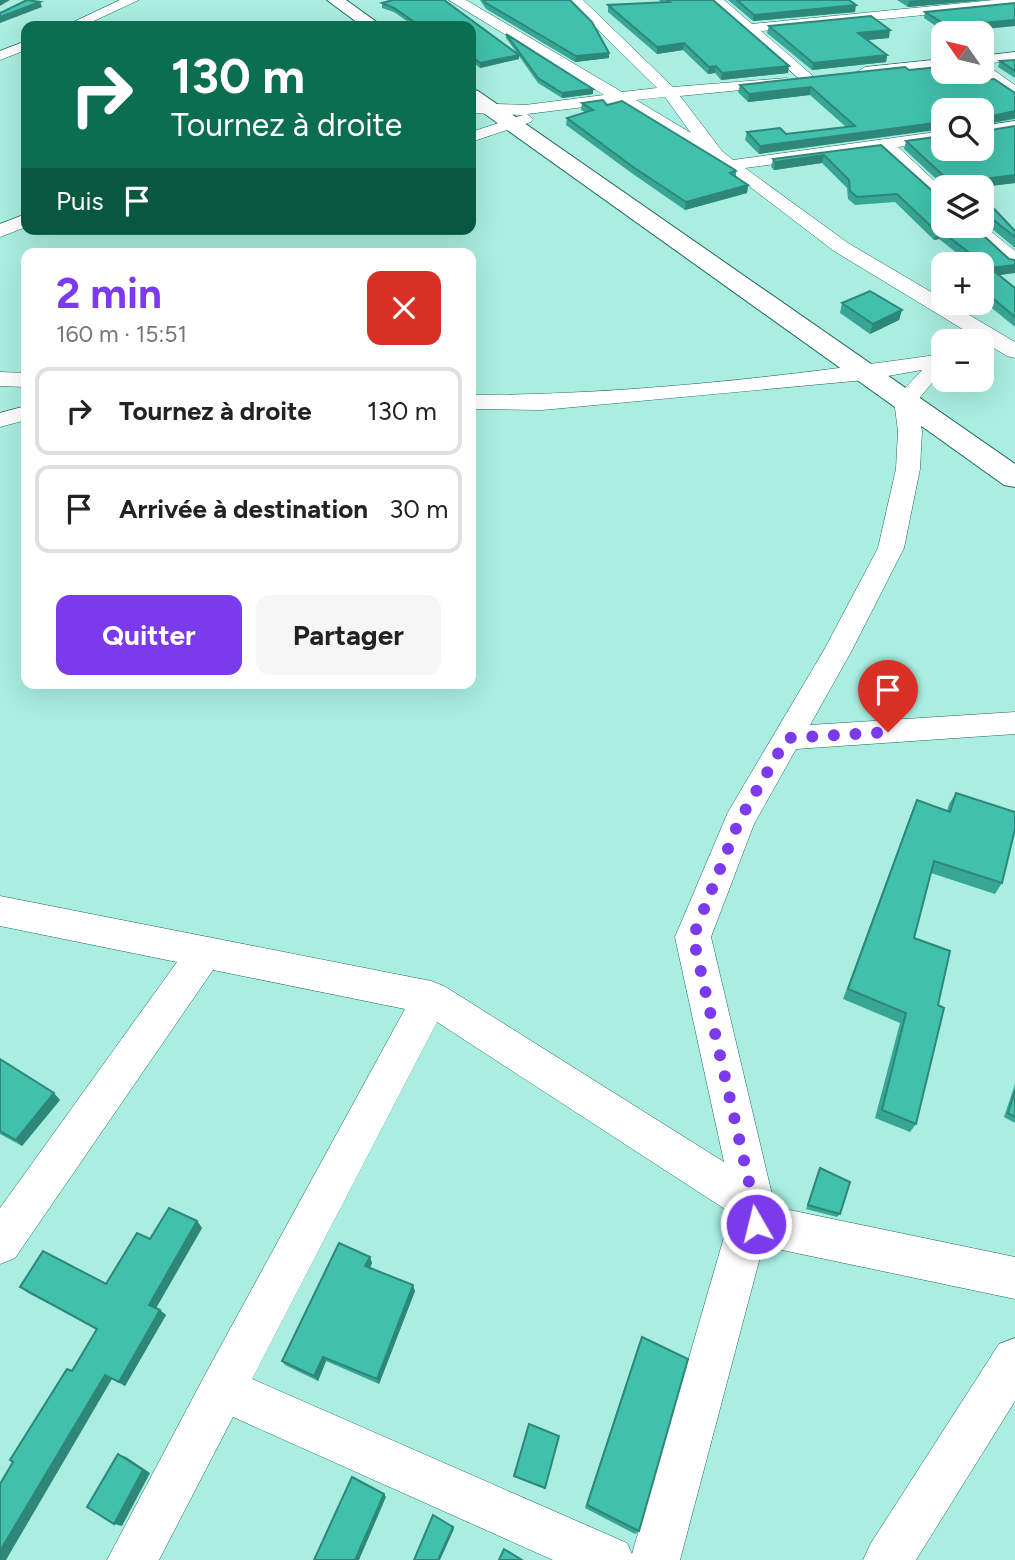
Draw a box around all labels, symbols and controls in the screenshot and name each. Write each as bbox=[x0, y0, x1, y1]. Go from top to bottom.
north arrow bbox=[931, 21, 994, 84]
map controls bbox=[931, 21, 994, 392]
text: 130 m bbox=[171, 46, 305, 105]
icon: right bbox=[56, 49, 147, 140]
button: search bbox=[931, 98, 994, 161]
text: Tournez à droite bbox=[171, 106, 402, 144]
button: layers bbox=[931, 175, 994, 238]
icon: arrive bbox=[118, 182, 156, 220]
text: Puis bbox=[56, 185, 104, 217]
button: + bbox=[931, 252, 994, 315]
text: 2 min bbox=[56, 268, 162, 319]
button: close bbox=[367, 271, 441, 345]
text: 160 m · 15:51 bbox=[56, 320, 187, 348]
button: − bbox=[931, 329, 994, 392]
icon: right bbox=[60, 392, 98, 430]
text: Tournez à droite bbox=[119, 395, 312, 427]
text: 130 m bbox=[367, 395, 437, 427]
icon: arrive bbox=[60, 490, 98, 528]
text: Arrivée à destination bbox=[119, 493, 368, 525]
text: 30 m bbox=[389, 493, 449, 525]
button: Quitter bbox=[56, 595, 242, 675]
button: Partager bbox=[256, 595, 441, 675]
pin bbox=[858, 660, 918, 732]
icon: arrive bbox=[869, 671, 907, 709]
position arrow bbox=[719, 1187, 793, 1261]

